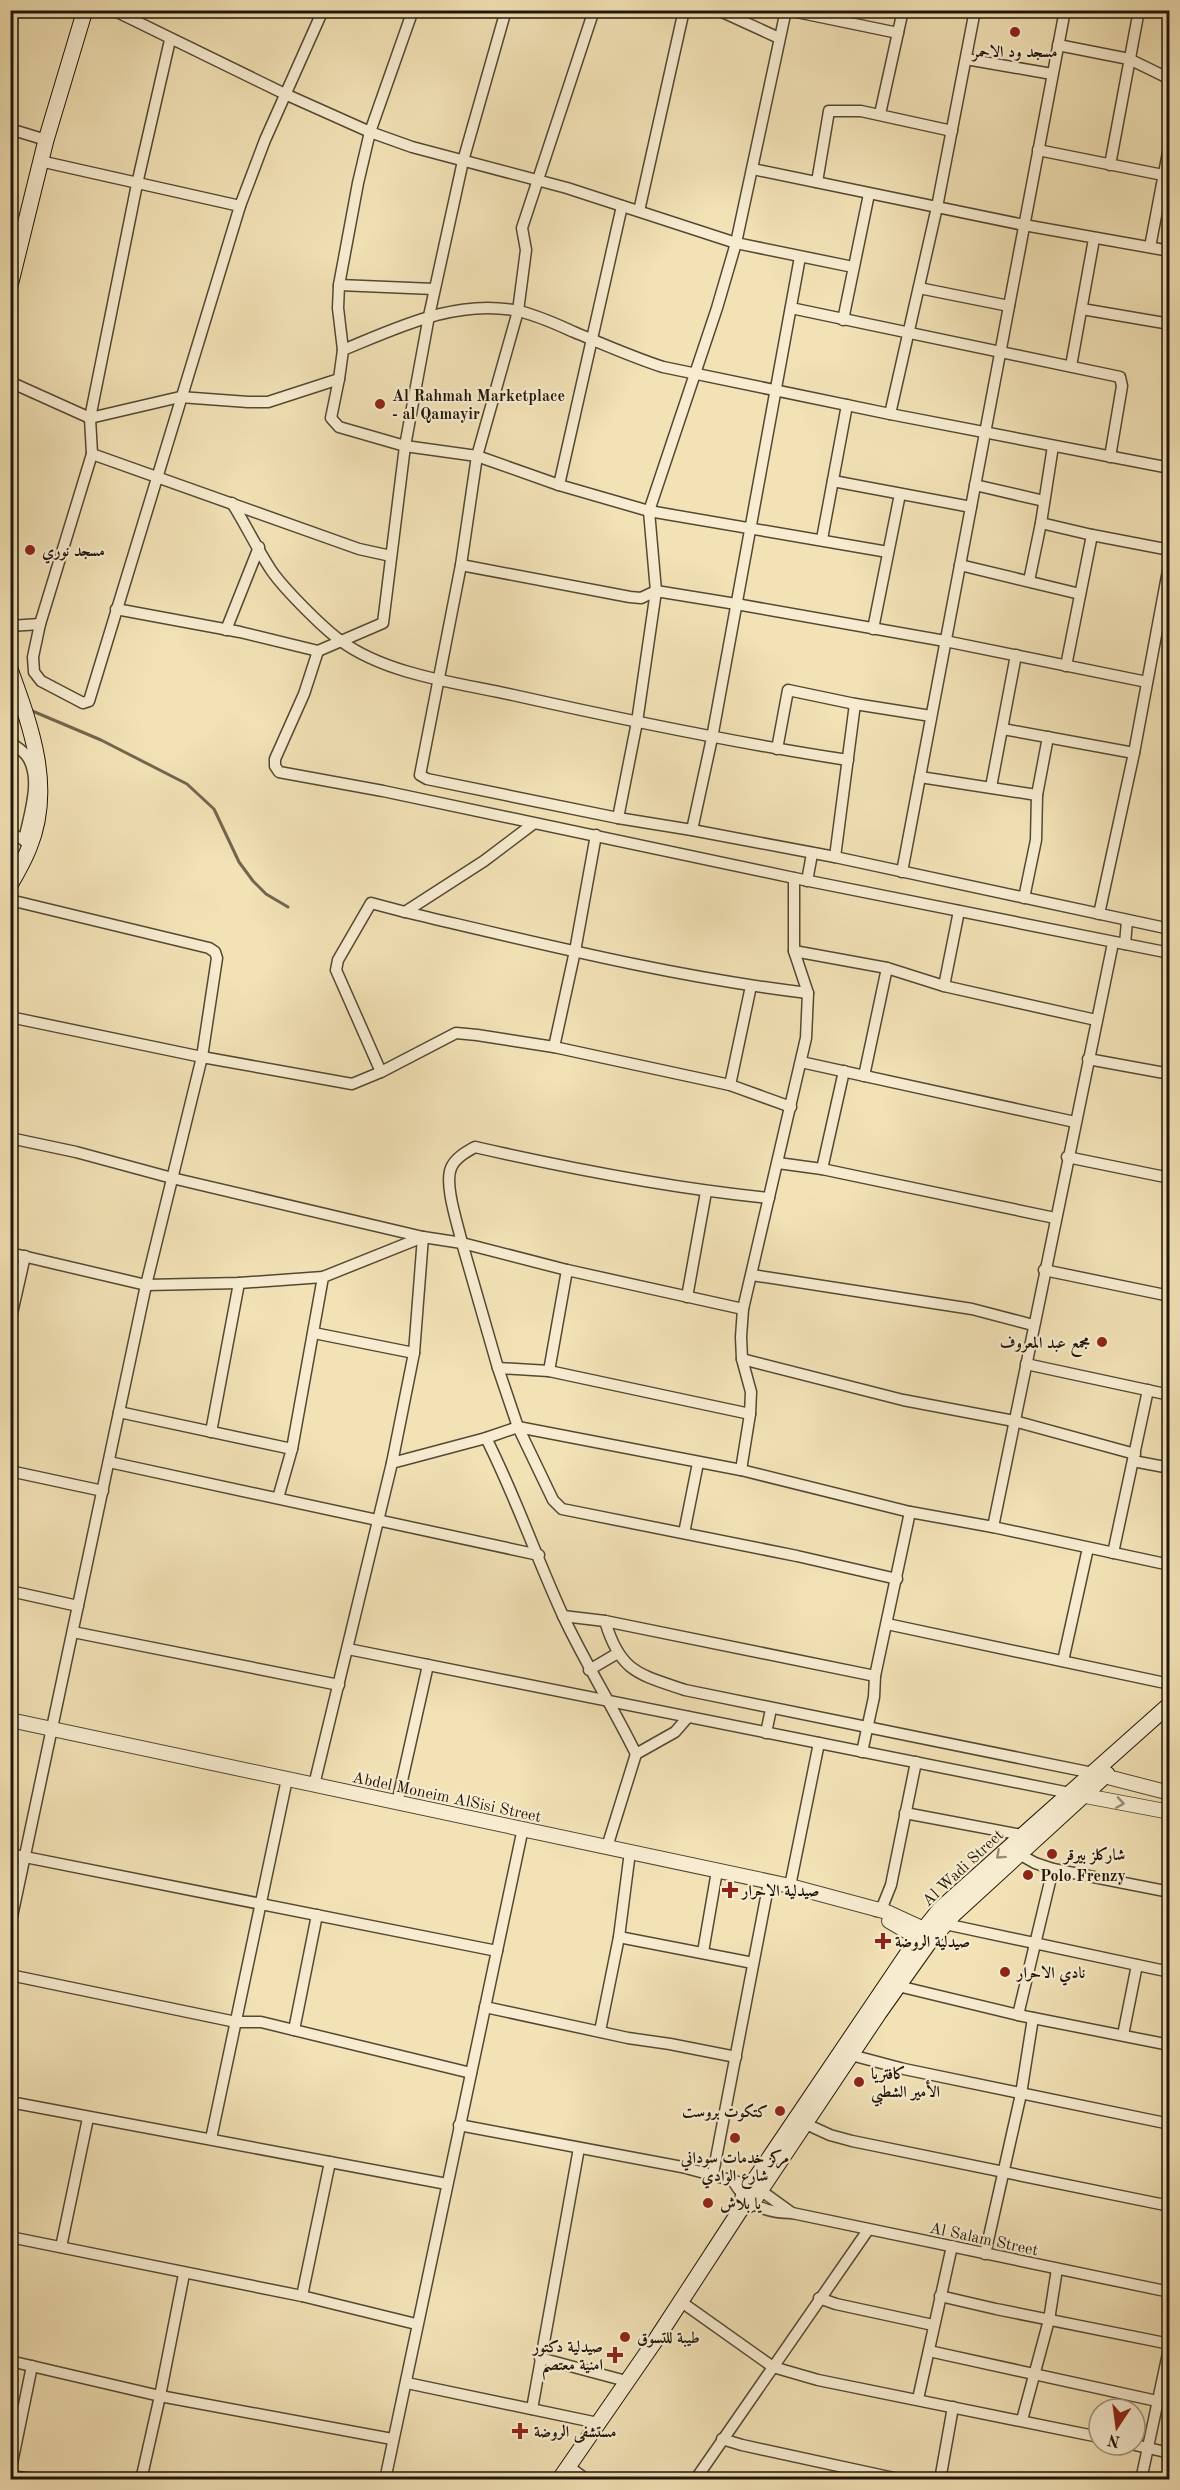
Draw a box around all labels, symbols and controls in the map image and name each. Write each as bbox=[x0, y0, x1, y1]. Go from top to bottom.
marker: مسجد ود الاحمر bbox=[1008, 25, 1022, 39]
place label: مسجد ود الاحمر bbox=[971, 43, 1057, 62]
place label: Al Rahmah Marketplace - al Qamayir bbox=[392, 389, 565, 423]
marker: Al Rahmah Marketplace - al Qamayir bbox=[373, 397, 387, 411]
marker: مسجد نوري bbox=[23, 543, 37, 557]
place label: مسجد نوري bbox=[42, 544, 105, 564]
marker: مجمع عبد المعروف bbox=[1095, 1335, 1109, 1349]
place label: مجمع عبد المعروف bbox=[1000, 1336, 1090, 1358]
street label: Abdel Moneim AlSisi Street bbox=[351, 1770, 543, 1826]
one-way arrow bbox=[1115, 1797, 1124, 1809]
street label: Al Wadi Street bbox=[920, 1827, 1007, 1910]
place label: شاركلز بيرقر bbox=[1062, 1846, 1125, 1865]
marker: شاركلز بيرقر bbox=[1045, 1847, 1059, 1861]
one-way arrow bbox=[996, 1848, 1007, 1859]
marker: Polo Frenzy bbox=[1021, 1868, 1035, 1882]
place label: Polo Frenzy bbox=[1040, 1869, 1126, 1885]
place label: صيدلية الاحرار bbox=[740, 1882, 820, 1900]
marker: صيدلية الاحرار bbox=[723, 1883, 737, 1897]
marker: صيدلية الروضة bbox=[876, 1934, 890, 1948]
place label: صيدلية الروضة bbox=[895, 1934, 970, 1951]
place label: نادي الاحرار bbox=[1015, 1964, 1085, 1986]
marker: نادي الاحرار bbox=[998, 1965, 1012, 1979]
place label: كافتريا الأمير الشطبي bbox=[871, 2065, 940, 2107]
marker: كافتريا الأمير الشطبي bbox=[852, 2075, 866, 2089]
place label: كتكوت بروست bbox=[682, 2103, 768, 2122]
marker: كتكوت بروست bbox=[773, 2104, 787, 2118]
marker: مركز خدمات سوداني شارع الوادي bbox=[728, 2131, 742, 2145]
place label: مركز خدمات سوداني شارع الوادي bbox=[680, 2149, 789, 2189]
marker: يا بلاش bbox=[701, 2196, 715, 2210]
place label: يا بلاش bbox=[720, 2196, 762, 2214]
street label: Al Salam Street bbox=[928, 2221, 1040, 2259]
marker: طيبة للتسوق bbox=[618, 2330, 632, 2344]
place label: طيبة للتسوق bbox=[637, 2331, 700, 2348]
place label: صيدلية دكتور امنية معتصم bbox=[531, 2339, 603, 2381]
marker: صيدلية دكتور امنية معتصم bbox=[608, 2348, 622, 2362]
north arrow bbox=[1087, 2397, 1147, 2457]
marker: مستشفى الروضة bbox=[511, 2422, 529, 2440]
place label: مستشفى الروضة bbox=[534, 2424, 616, 2443]
text: N bbox=[1106, 2430, 1122, 2449]

